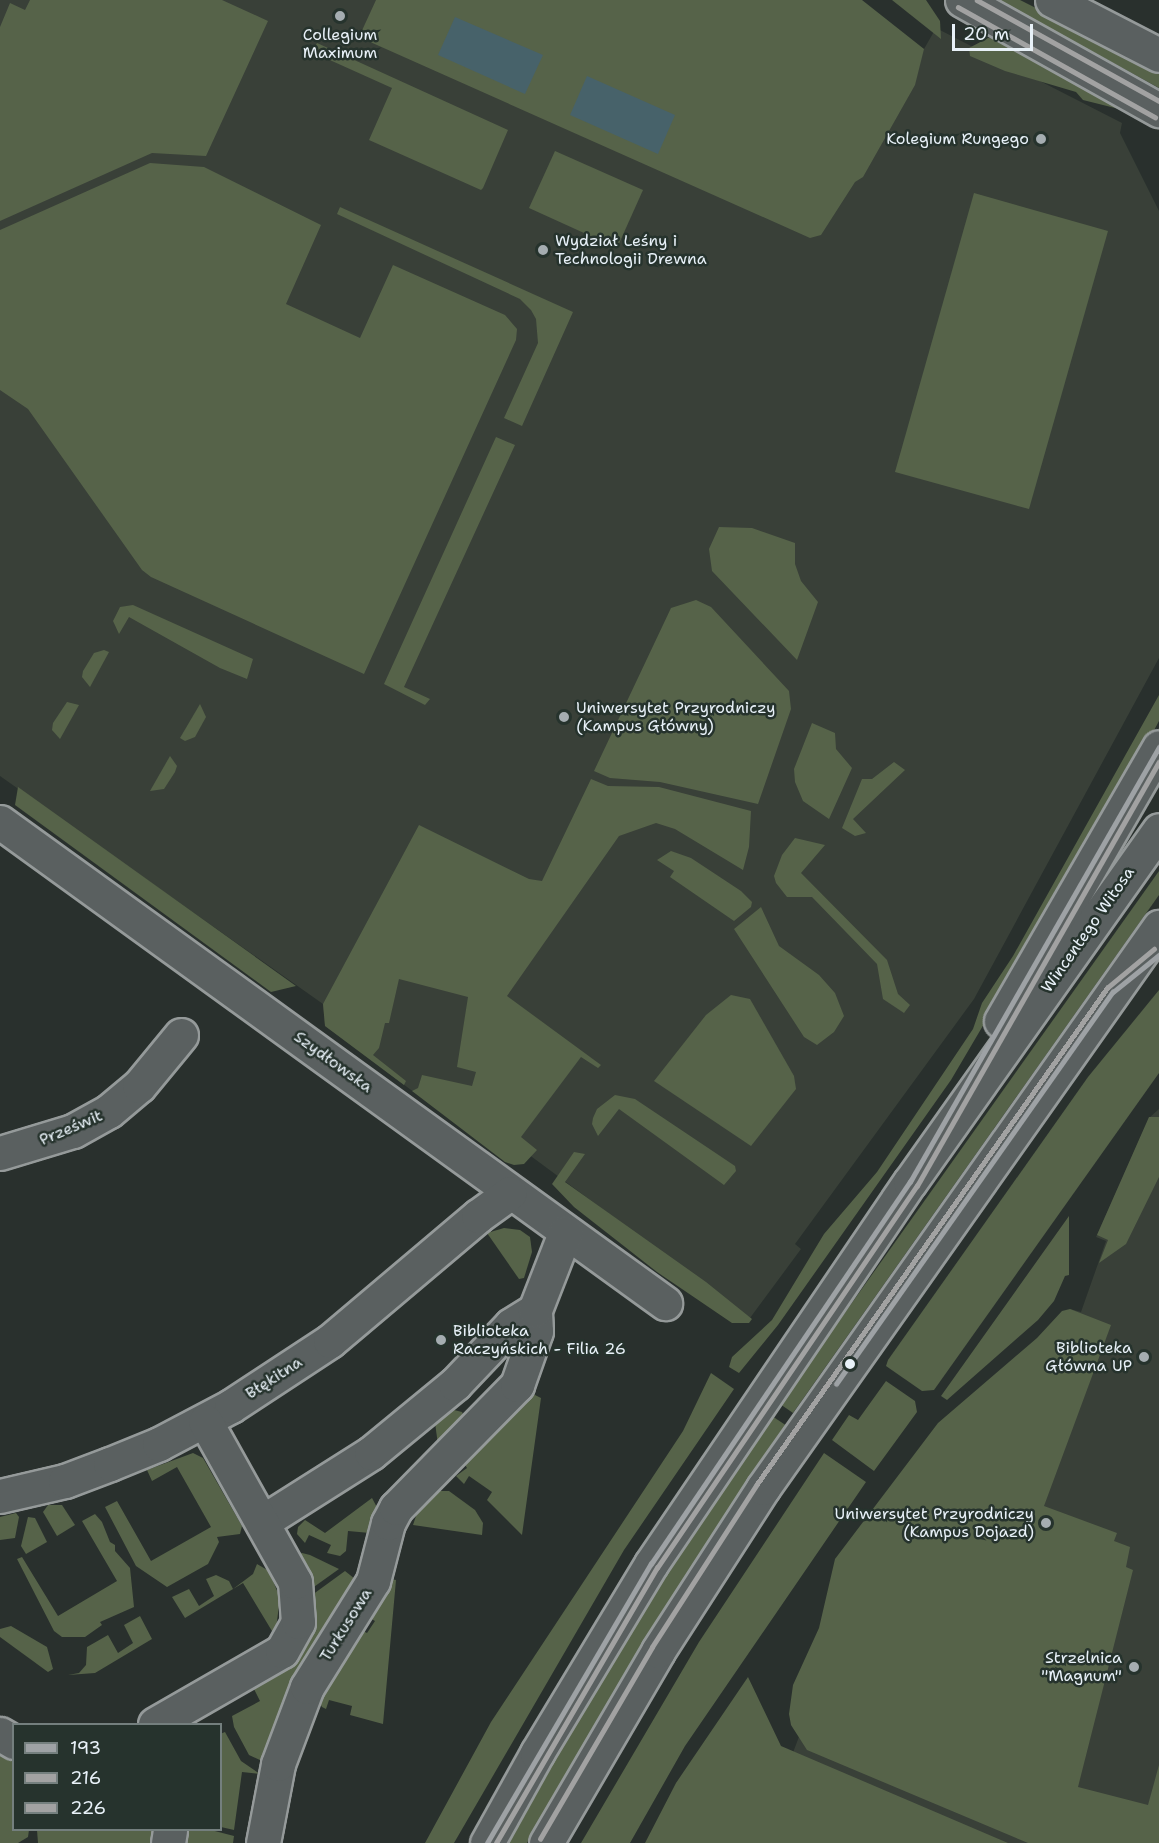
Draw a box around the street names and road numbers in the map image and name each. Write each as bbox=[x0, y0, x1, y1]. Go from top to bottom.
street label: Wincentego Witosa bbox=[1037, 863, 1139, 997]
street label: Szydłowska bbox=[290, 1027, 376, 1097]
street label: Prześwit bbox=[37, 1106, 105, 1150]
street label: Błękitna bbox=[242, 1353, 306, 1403]
street label: Turkusowa bbox=[316, 1585, 376, 1665]

